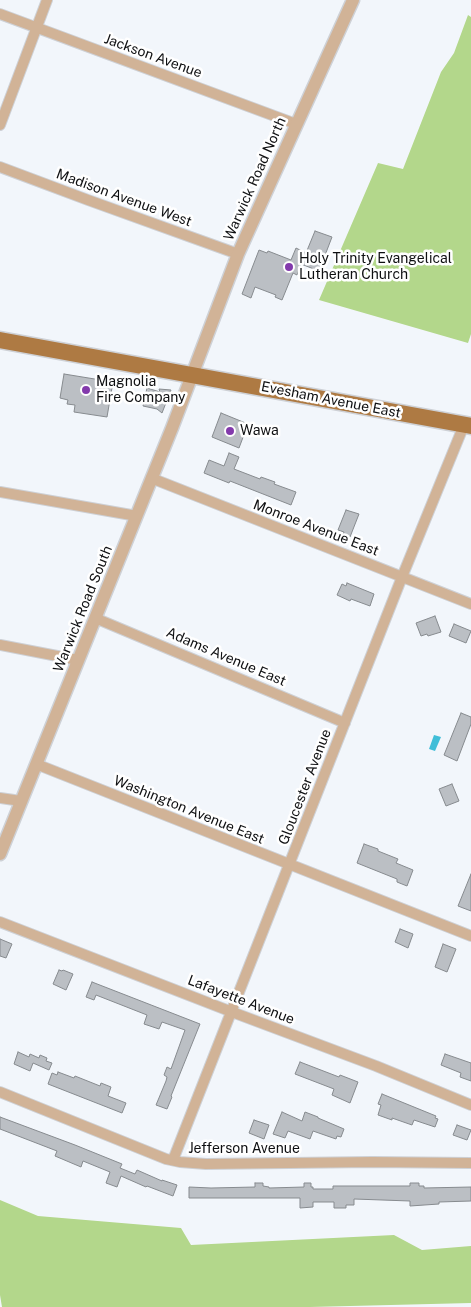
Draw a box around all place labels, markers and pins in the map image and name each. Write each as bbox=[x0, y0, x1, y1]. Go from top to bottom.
place label: Holy Trinity Evangelical Lutheran Church bbox=[299, 251, 452, 284]
marker: Holy Trinity Evangelical Lutheran Church bbox=[283, 261, 295, 273]
place label: Magnolia Fire Company bbox=[96, 374, 186, 407]
marker: Magnolia Fire Company bbox=[80, 384, 92, 396]
place label: Wawa bbox=[240, 423, 279, 439]
marker: Wawa bbox=[224, 425, 236, 437]

